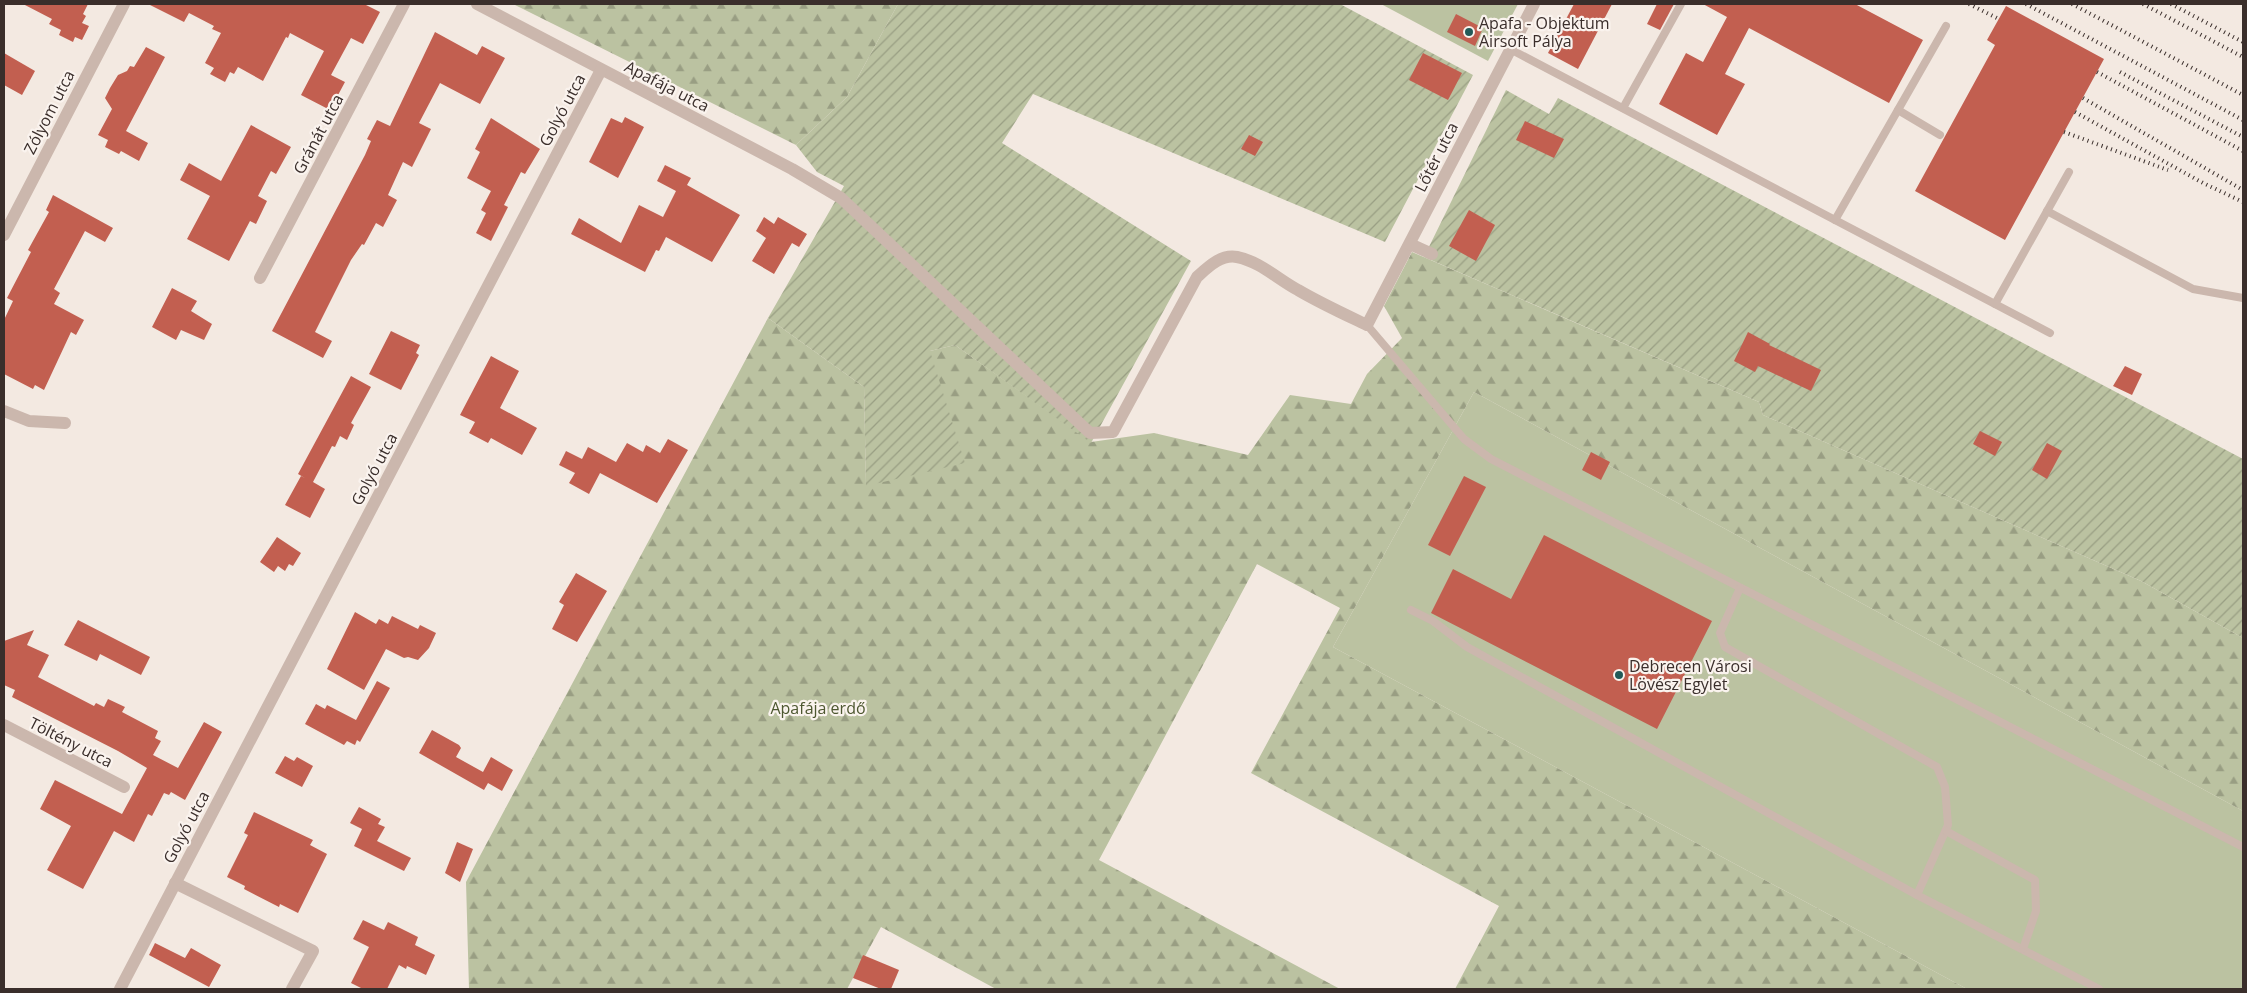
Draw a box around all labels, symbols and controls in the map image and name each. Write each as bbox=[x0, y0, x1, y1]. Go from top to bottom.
place label: Apafa - Objektum Airsoft Pálya bbox=[1479, 12, 1610, 52]
marker: Apafa - Objektum Airsoft Pálya bbox=[1463, 26, 1475, 38]
street label: Apafája utca bbox=[621, 55, 713, 117]
street label: Zólyom utca bbox=[18, 66, 80, 158]
street label: Golyó utca bbox=[534, 70, 590, 150]
street label: Gránát utca bbox=[288, 90, 348, 178]
street label: Lőtér utca bbox=[1409, 118, 1463, 196]
street label: Golyó utca bbox=[346, 429, 402, 509]
place label: Debrecen Városi Lövész Egylet bbox=[1629, 655, 1752, 695]
marker: Debrecen Városi Lövész Egylet bbox=[1613, 669, 1625, 681]
park label: Apafája erdő bbox=[770, 697, 866, 719]
street label: Töltény utca bbox=[25, 711, 117, 773]
street label: Golyó utca bbox=[158, 787, 214, 867]

